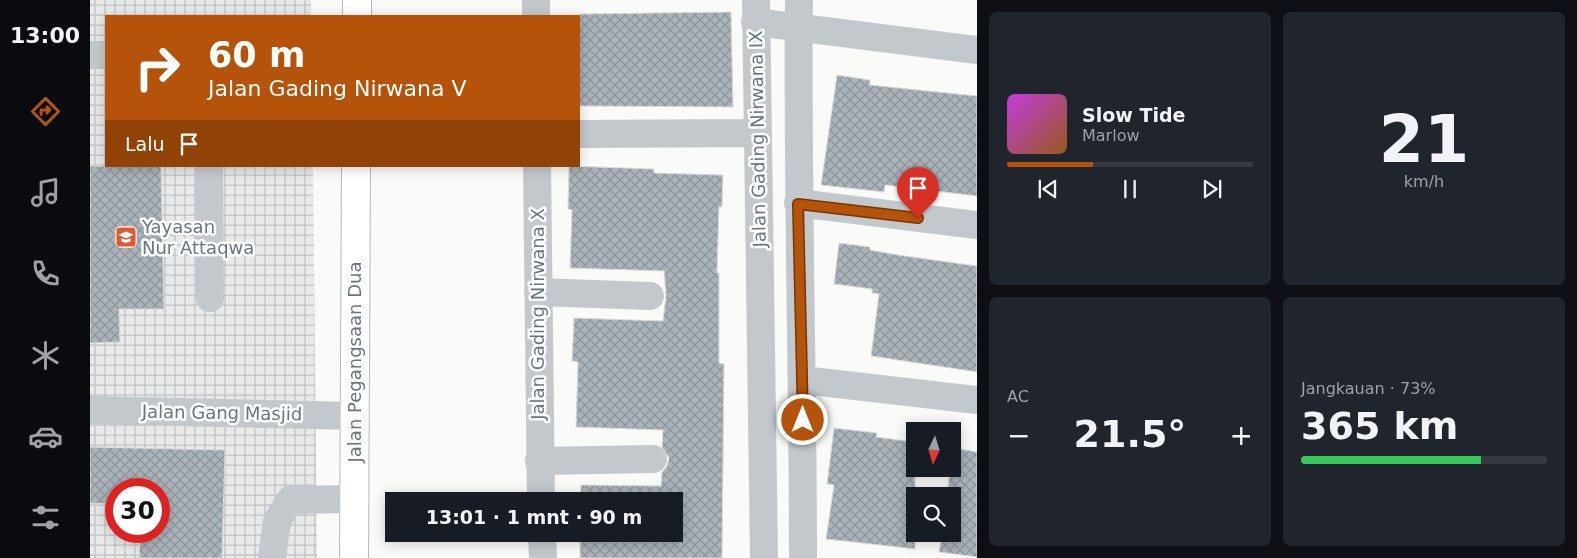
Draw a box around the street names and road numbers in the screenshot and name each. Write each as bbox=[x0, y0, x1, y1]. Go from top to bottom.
street label: Jalan Gading Nirwana IX bbox=[745, 30, 770, 249]
street label: Jalan Gading Nirwana X bbox=[527, 208, 548, 421]
street label: Jalan Pegangsaan Dua bbox=[344, 262, 365, 463]
street label: Jalan Gang Masjid bbox=[141, 401, 302, 424]

